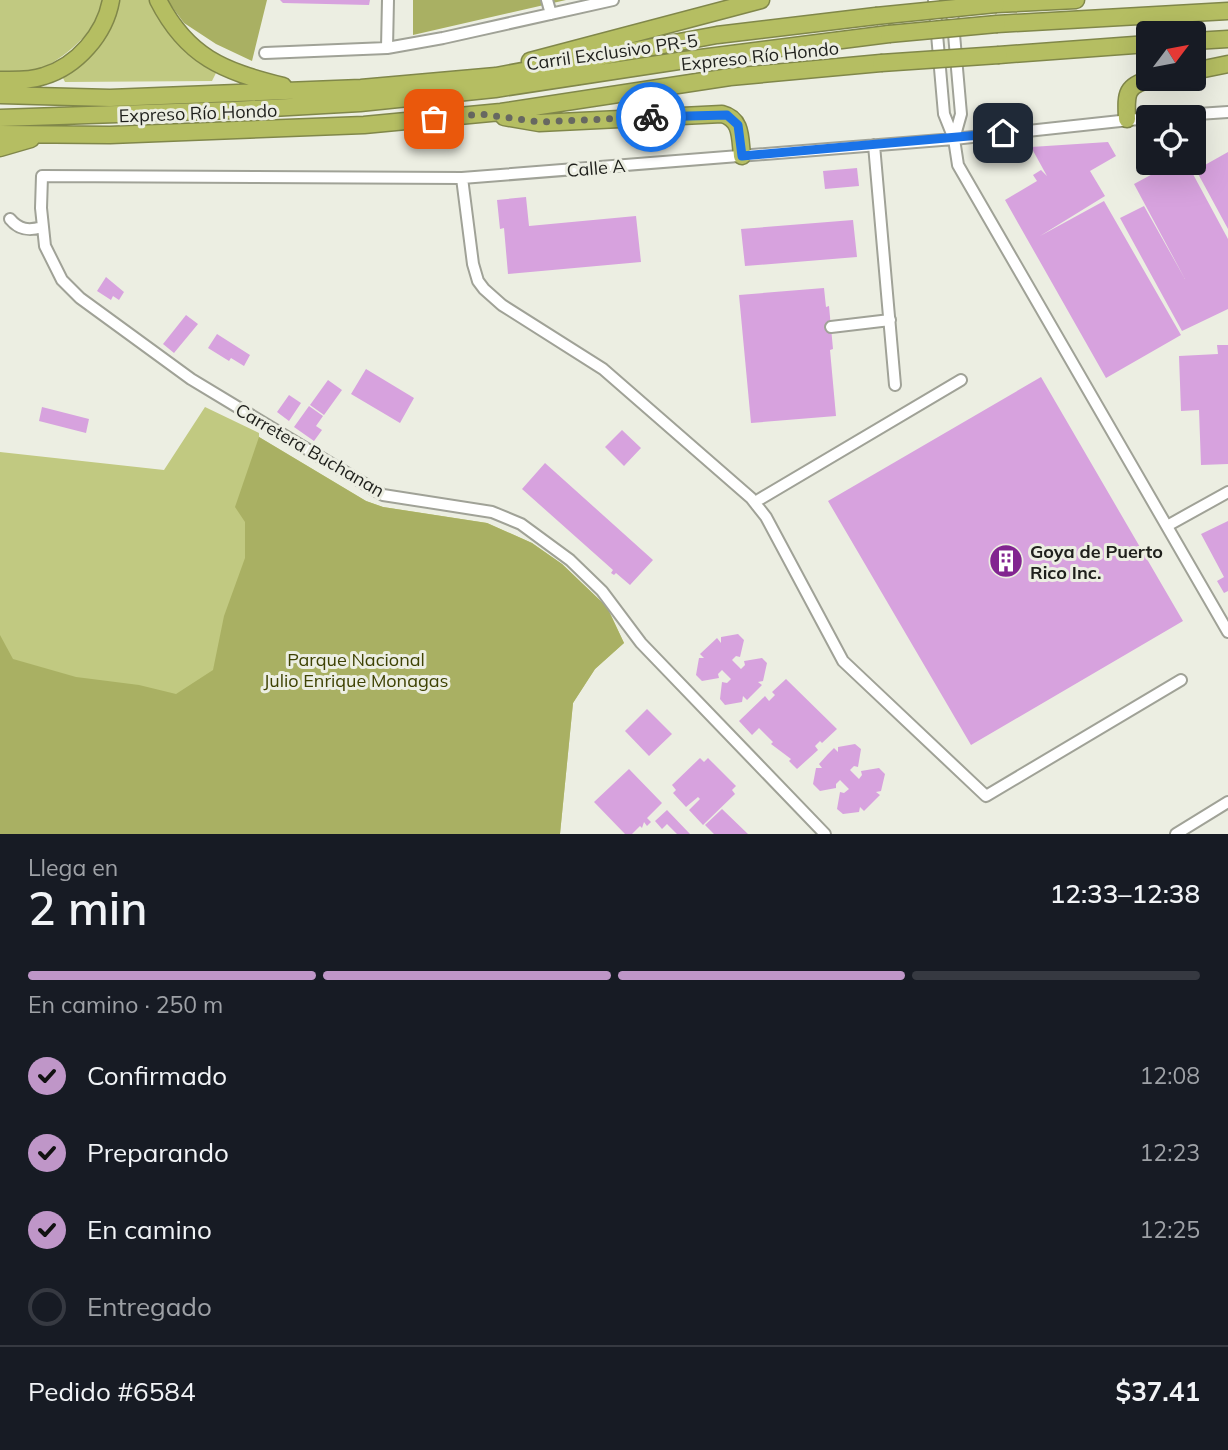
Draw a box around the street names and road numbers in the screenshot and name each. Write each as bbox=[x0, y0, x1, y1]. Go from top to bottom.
street label: Carril Exclusivo PR-5 bbox=[525, 29, 699, 75]
street label: Expreso Río Hondo bbox=[680, 36, 840, 76]
street label: Expreso Río Hondo bbox=[118, 99, 278, 127]
street label: Calle A bbox=[566, 154, 626, 182]
street label: Carretera Buchanan bbox=[231, 398, 389, 502]

